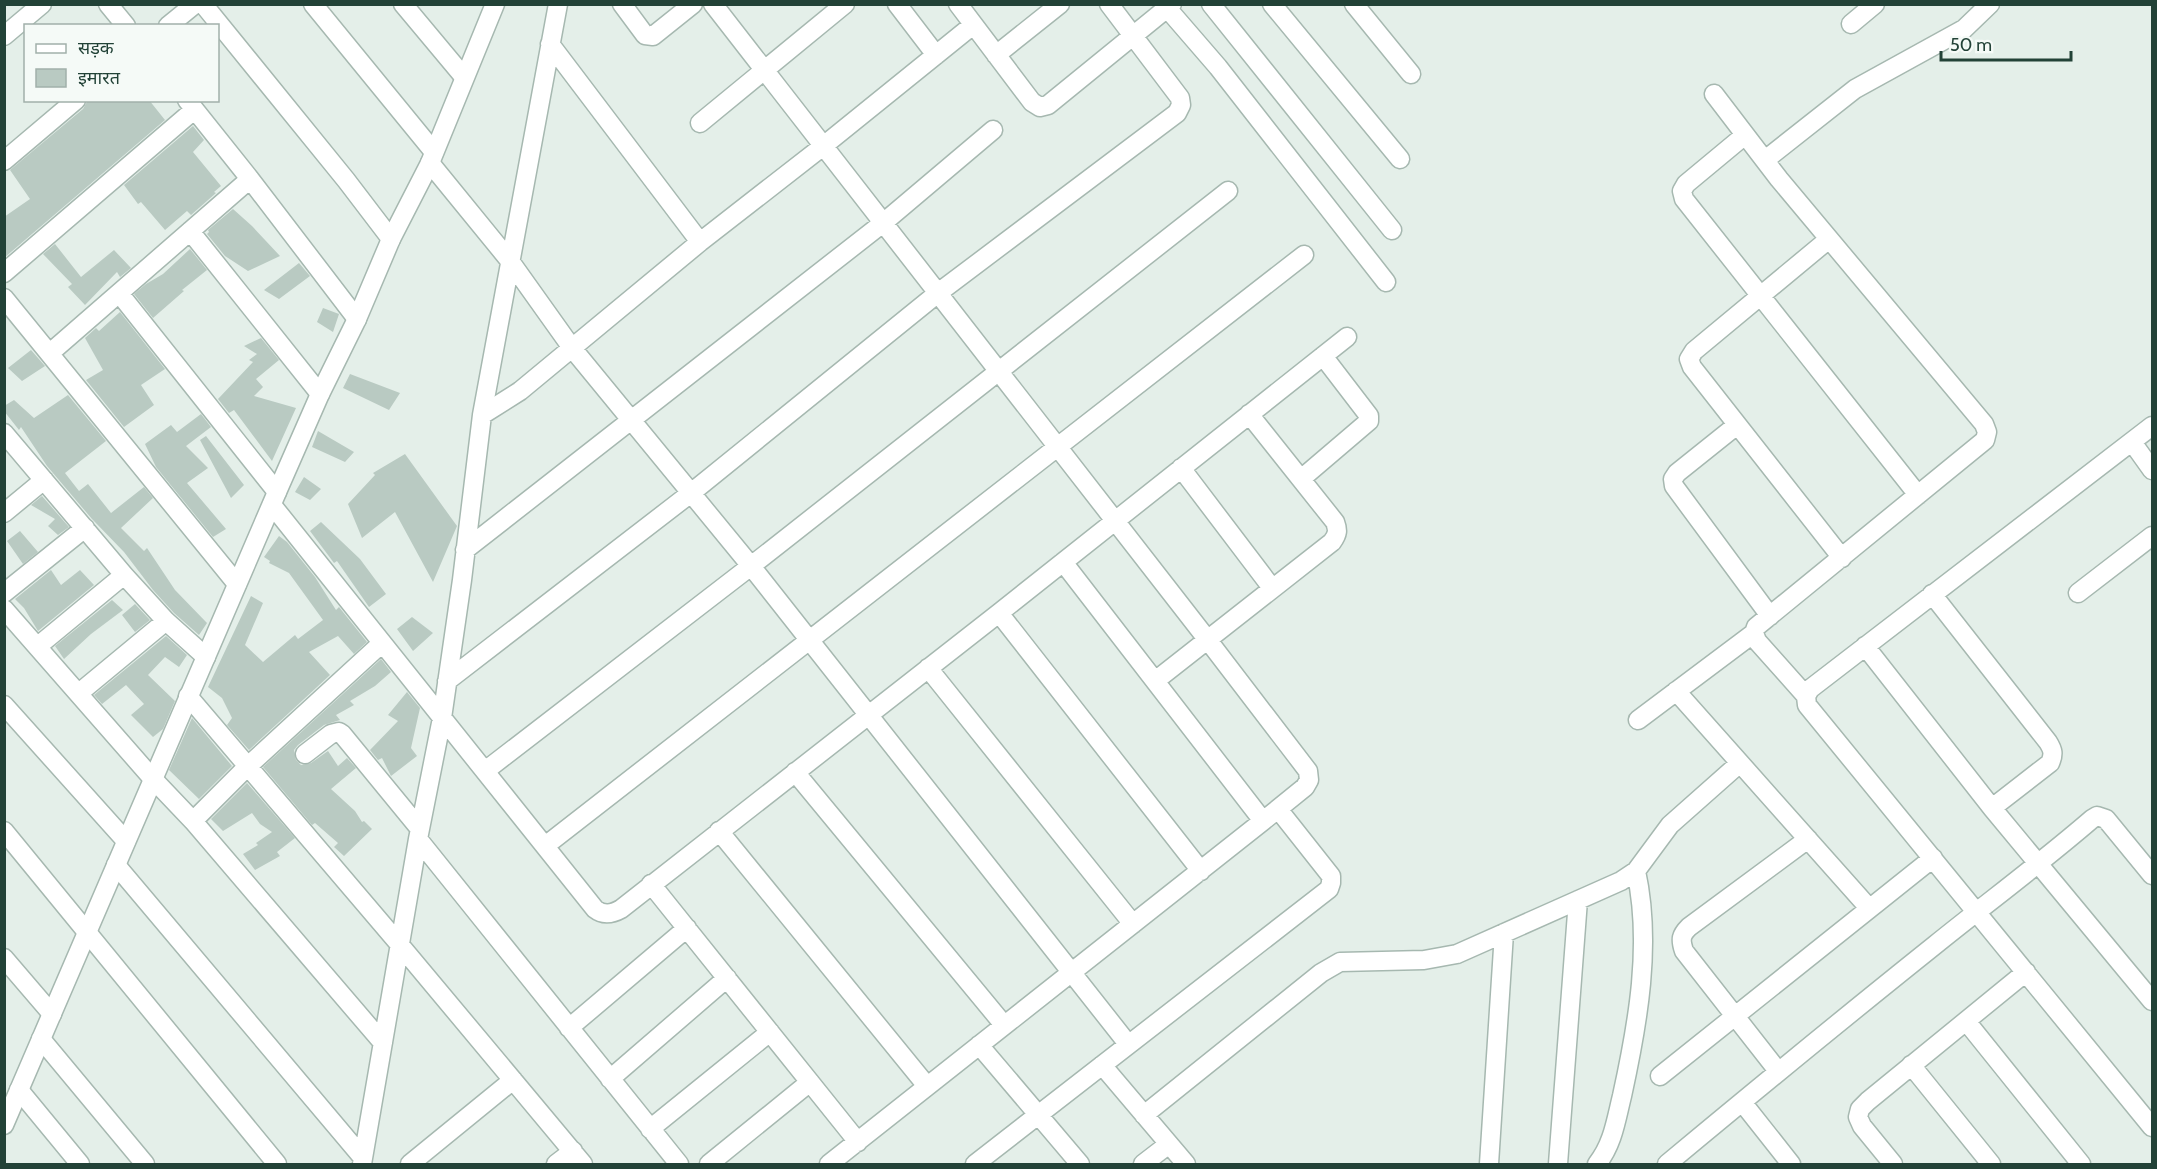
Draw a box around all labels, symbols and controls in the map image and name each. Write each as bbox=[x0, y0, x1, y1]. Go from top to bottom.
legend bbox=[24, 24, 219, 102]
scale bar bbox=[1941, 24, 2072, 62]
text: 50 m bbox=[1950, 34, 1992, 56]
text: सड़क bbox=[78, 37, 115, 59]
text: इमारत bbox=[78, 67, 121, 89]

